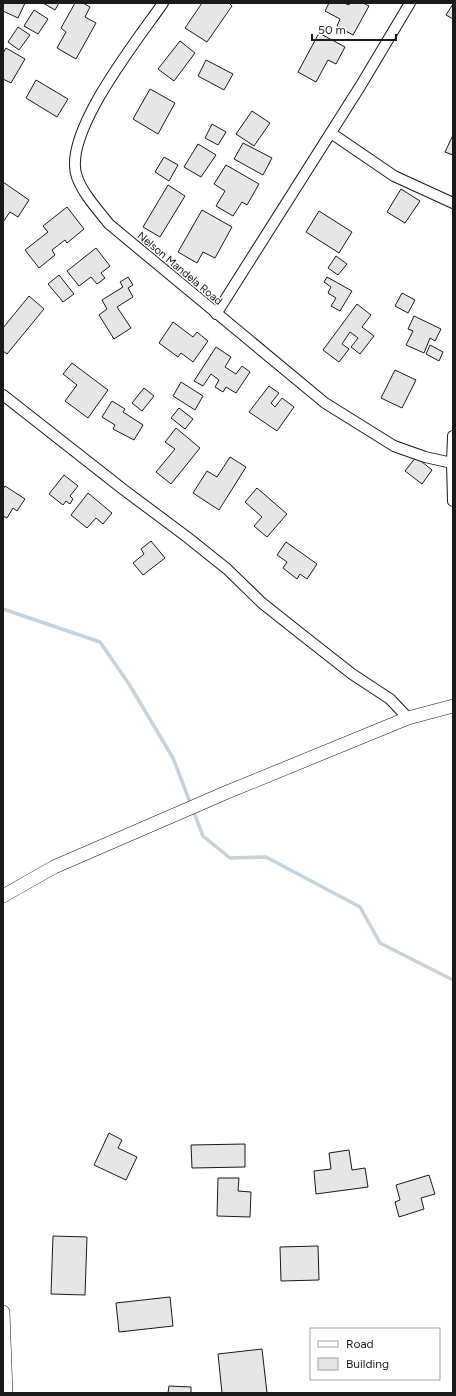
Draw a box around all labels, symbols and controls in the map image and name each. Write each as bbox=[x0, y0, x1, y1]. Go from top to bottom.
scale bar bbox=[312, 16, 396, 42]
text: 50 m bbox=[318, 23, 346, 37]
street label: Nelson Mandela Road bbox=[135, 229, 225, 308]
legend bbox=[310, 1328, 440, 1380]
text: Road bbox=[346, 1337, 374, 1351]
text: Building bbox=[346, 1357, 389, 1371]

